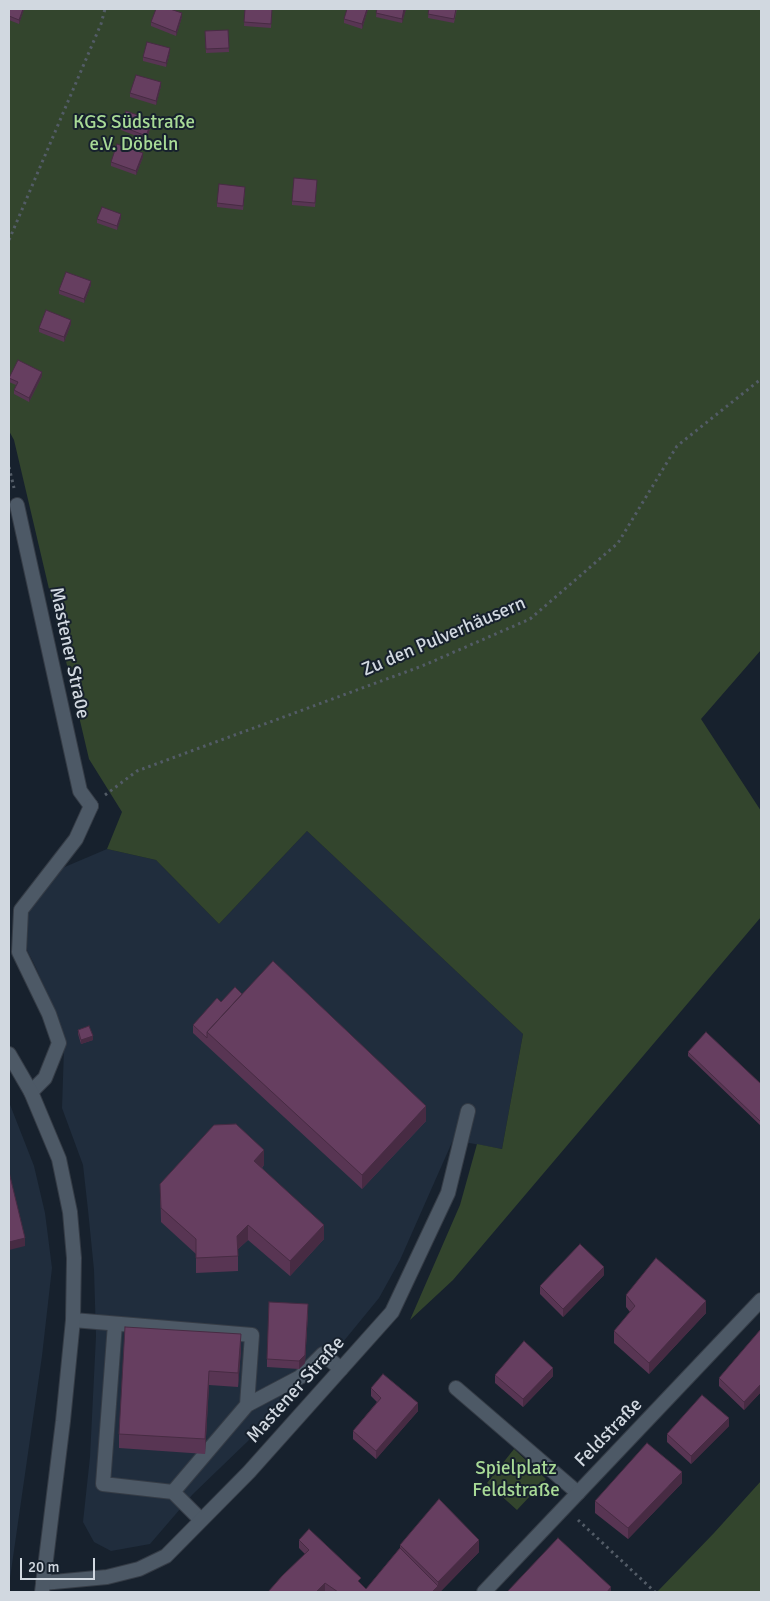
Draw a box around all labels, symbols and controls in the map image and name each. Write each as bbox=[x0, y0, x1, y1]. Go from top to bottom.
park label: KGS Südstraße e.V. Döbeln bbox=[73, 112, 195, 156]
street label: Mastener Stra0e bbox=[44, 585, 94, 721]
street label: Zu den Pulverhäusern bbox=[359, 592, 529, 682]
street label: Mastener Straße bbox=[242, 1332, 350, 1448]
street label: Feldstraße bbox=[570, 1394, 648, 1472]
park label: Spielplatz Feldstraße bbox=[472, 1458, 560, 1502]
scale bar bbox=[22, 1548, 98, 1580]
text: 20 m bbox=[28, 1558, 59, 1576]

